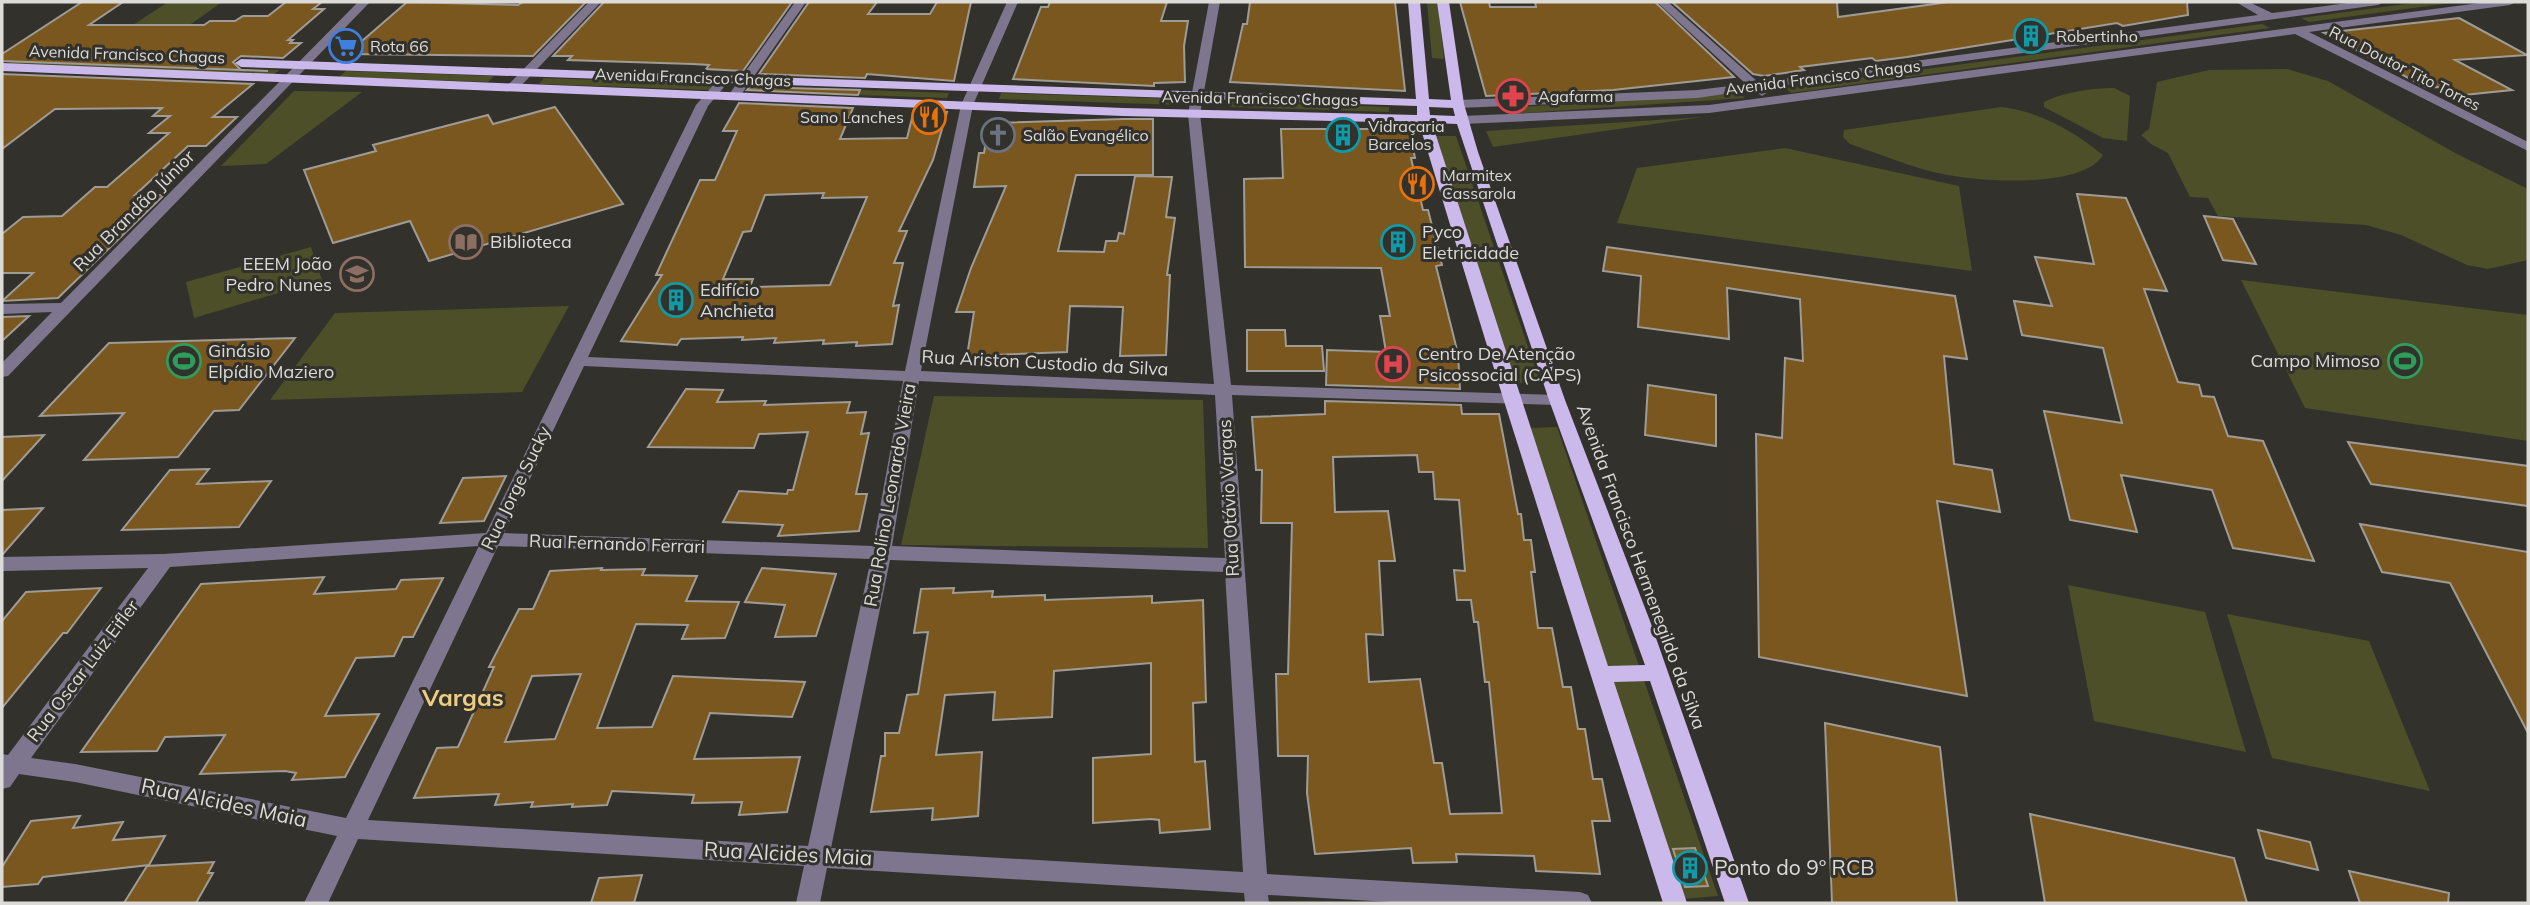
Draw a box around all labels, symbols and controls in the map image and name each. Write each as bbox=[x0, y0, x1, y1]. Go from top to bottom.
building icon: Robertinho bbox=[2012, 17, 2050, 55]
street label: Rua Doutor Tito Torres bbox=[2326, 21, 2484, 115]
place label: Robertinho bbox=[2056, 26, 2138, 46]
supermarket icon: Rota 66 bbox=[327, 27, 365, 65]
place label: Rota 66 bbox=[370, 36, 429, 56]
street label: Avenida Francisco Chagas bbox=[29, 41, 226, 67]
street label: Avenida Francisco Chagas bbox=[1724, 55, 1922, 99]
street label: Avenida Francisco Chagas bbox=[595, 64, 792, 90]
pharmacy icon: Agafarma bbox=[1494, 77, 1532, 115]
street label: Avenida Francisco Chagas bbox=[1162, 86, 1358, 110]
place label: Agafarma bbox=[1538, 86, 1613, 106]
restaurant icon: Sano Lanches bbox=[910, 98, 948, 136]
place label: Sano Lanches bbox=[800, 107, 904, 127]
church icon: Salão Evangélico bbox=[979, 116, 1017, 154]
building icon: Vidraçaria Barcelos bbox=[1324, 116, 1362, 154]
place label: Vidraçaria Barcelos bbox=[1368, 116, 1445, 154]
place label: Salão Evangélico bbox=[1023, 125, 1149, 145]
street label: Rua Brandão Júnior bbox=[68, 145, 200, 276]
restaurant icon: Marmitex Cassarola bbox=[1398, 165, 1436, 203]
place label: Marmitex Cassarola bbox=[1442, 165, 1516, 203]
place label: Pyco Eletricidade bbox=[1422, 220, 1519, 264]
library icon: Biblioteca bbox=[447, 223, 485, 261]
building icon: Pyco Eletricidade bbox=[1379, 223, 1417, 261]
place label: Biblioteca bbox=[490, 230, 572, 253]
place label: EEEM João Pedro Nunes bbox=[226, 252, 332, 296]
school or university icon: EEEM João Pedro Nunes bbox=[338, 255, 376, 293]
place label: Edifício Anchieta bbox=[700, 278, 774, 322]
building icon: Edifício Anchieta bbox=[657, 281, 695, 319]
place label: Ginásio Elpídio Maziero bbox=[208, 339, 334, 383]
sports icon: Ginásio Elpídio Maziero bbox=[165, 342, 203, 380]
place label: Centro De Atenção Psicossocial (CAPS) bbox=[1418, 342, 1582, 386]
sports icon: Campo Mimoso bbox=[2386, 342, 2424, 380]
street label: Rua Ariston Custodio da Silva bbox=[921, 345, 1169, 380]
hospital icon: Centro De Atenção Psicossocial (CAPS) bbox=[1374, 345, 1412, 383]
place label: Campo Mimoso bbox=[2251, 349, 2380, 372]
street label: Rua Rolino Leonardo Vieira bbox=[859, 381, 920, 608]
street label: Avenida Francisco Hermenegildo da Silva bbox=[1572, 401, 1711, 732]
street label: Rua Otávio Vargas bbox=[1213, 419, 1244, 577]
street label: Rua Jorge Sucky bbox=[476, 422, 556, 554]
street label: Rua Fernando Ferrari bbox=[529, 529, 706, 558]
street label: Rua Oscar Luiz Eifler bbox=[22, 595, 144, 746]
district label: Vargas bbox=[421, 682, 504, 712]
street label: Rua Alcides Maia bbox=[139, 772, 309, 832]
street label: Rua Alcides Maia bbox=[703, 836, 873, 870]
building icon: Ponto do 9º RCB bbox=[1671, 849, 1709, 887]
place label: Ponto do 9º RCB bbox=[1714, 854, 1875, 880]

